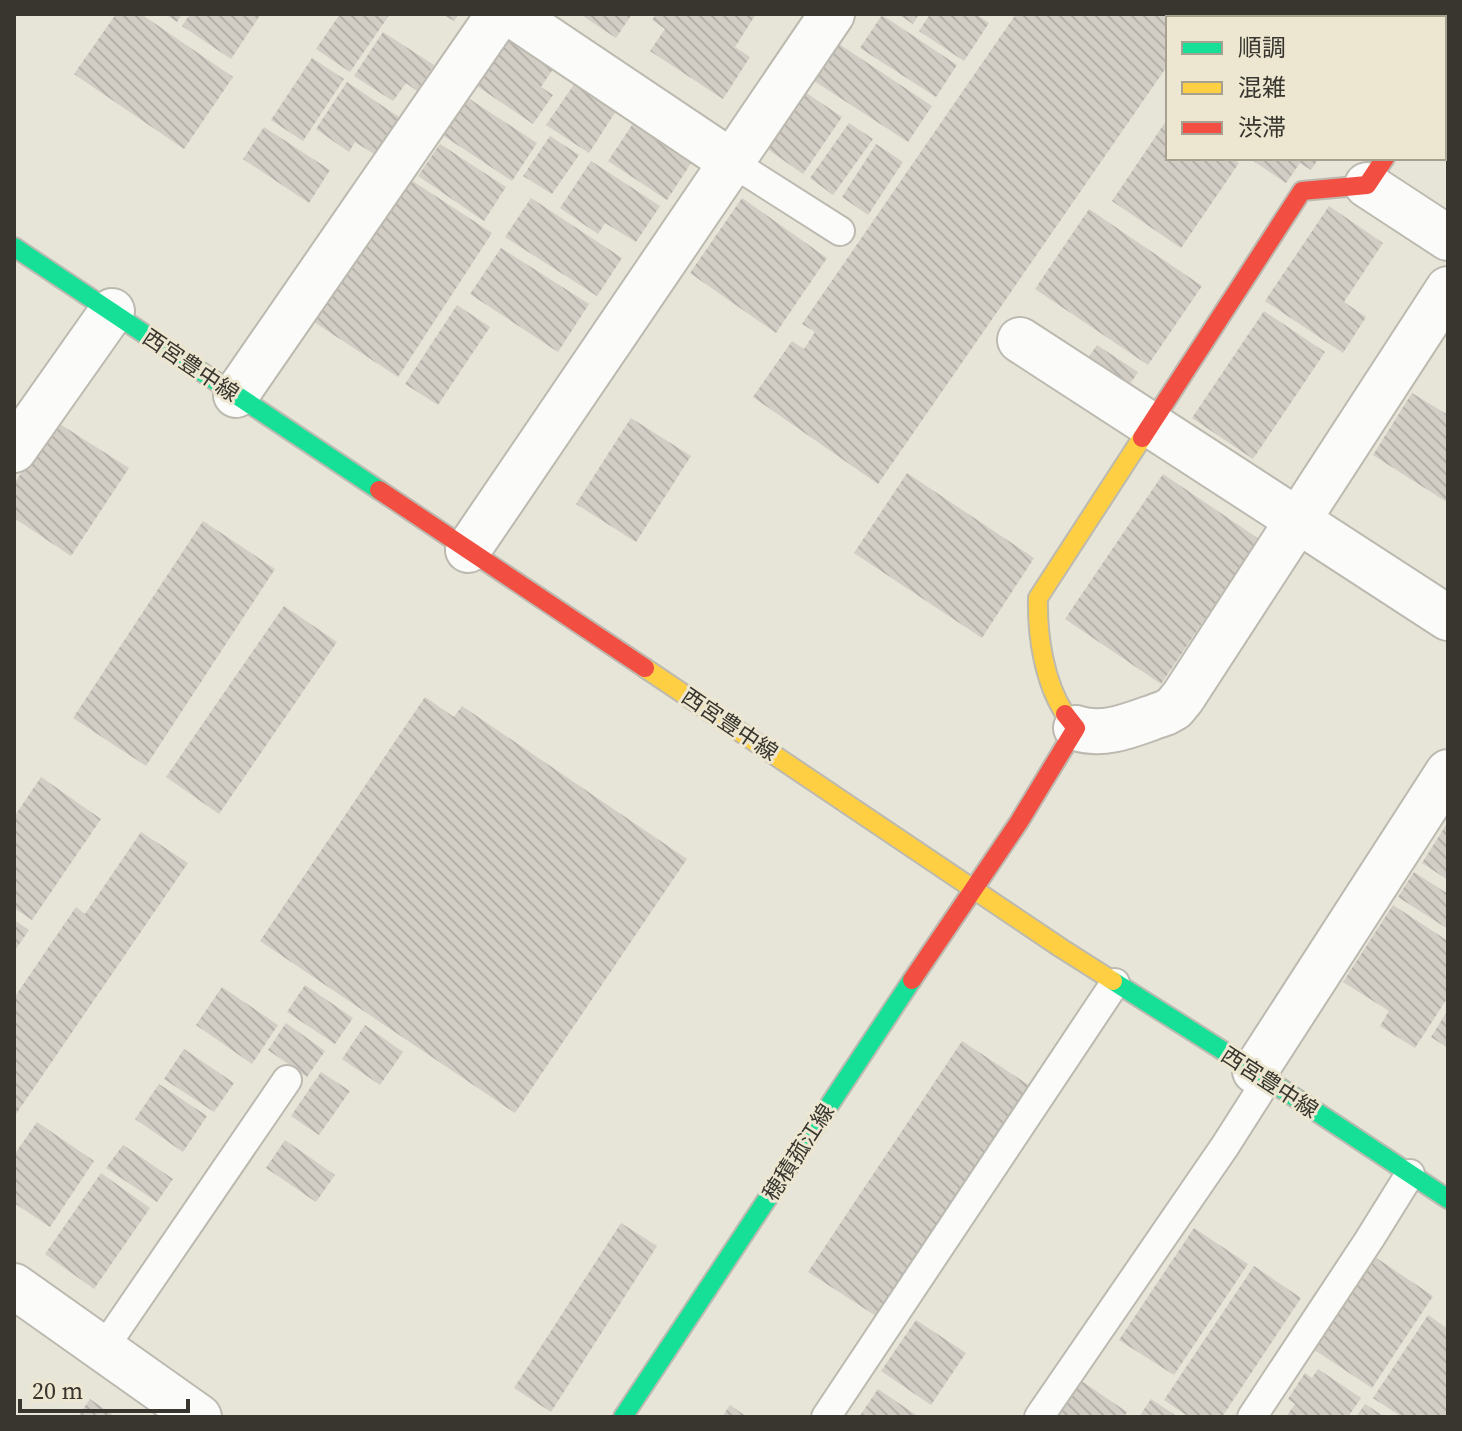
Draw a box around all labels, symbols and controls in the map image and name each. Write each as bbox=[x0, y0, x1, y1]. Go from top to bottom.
legend bbox=[1166, 16, 1446, 160]
text: 順調 bbox=[1238, 31, 1286, 64]
text: 混雑 bbox=[1238, 71, 1286, 104]
text: 渋滞 bbox=[1238, 111, 1286, 144]
street label: 西宮豊中線 bbox=[137, 322, 245, 408]
street label: 西宮豊中線 bbox=[676, 681, 784, 767]
street label: 西宮豊中線 bbox=[1216, 1039, 1324, 1125]
street label: 穂積菰江線 bbox=[755, 1098, 841, 1206]
scale bar bbox=[20, 1363, 188, 1413]
text: 20 m bbox=[32, 1374, 83, 1407]

